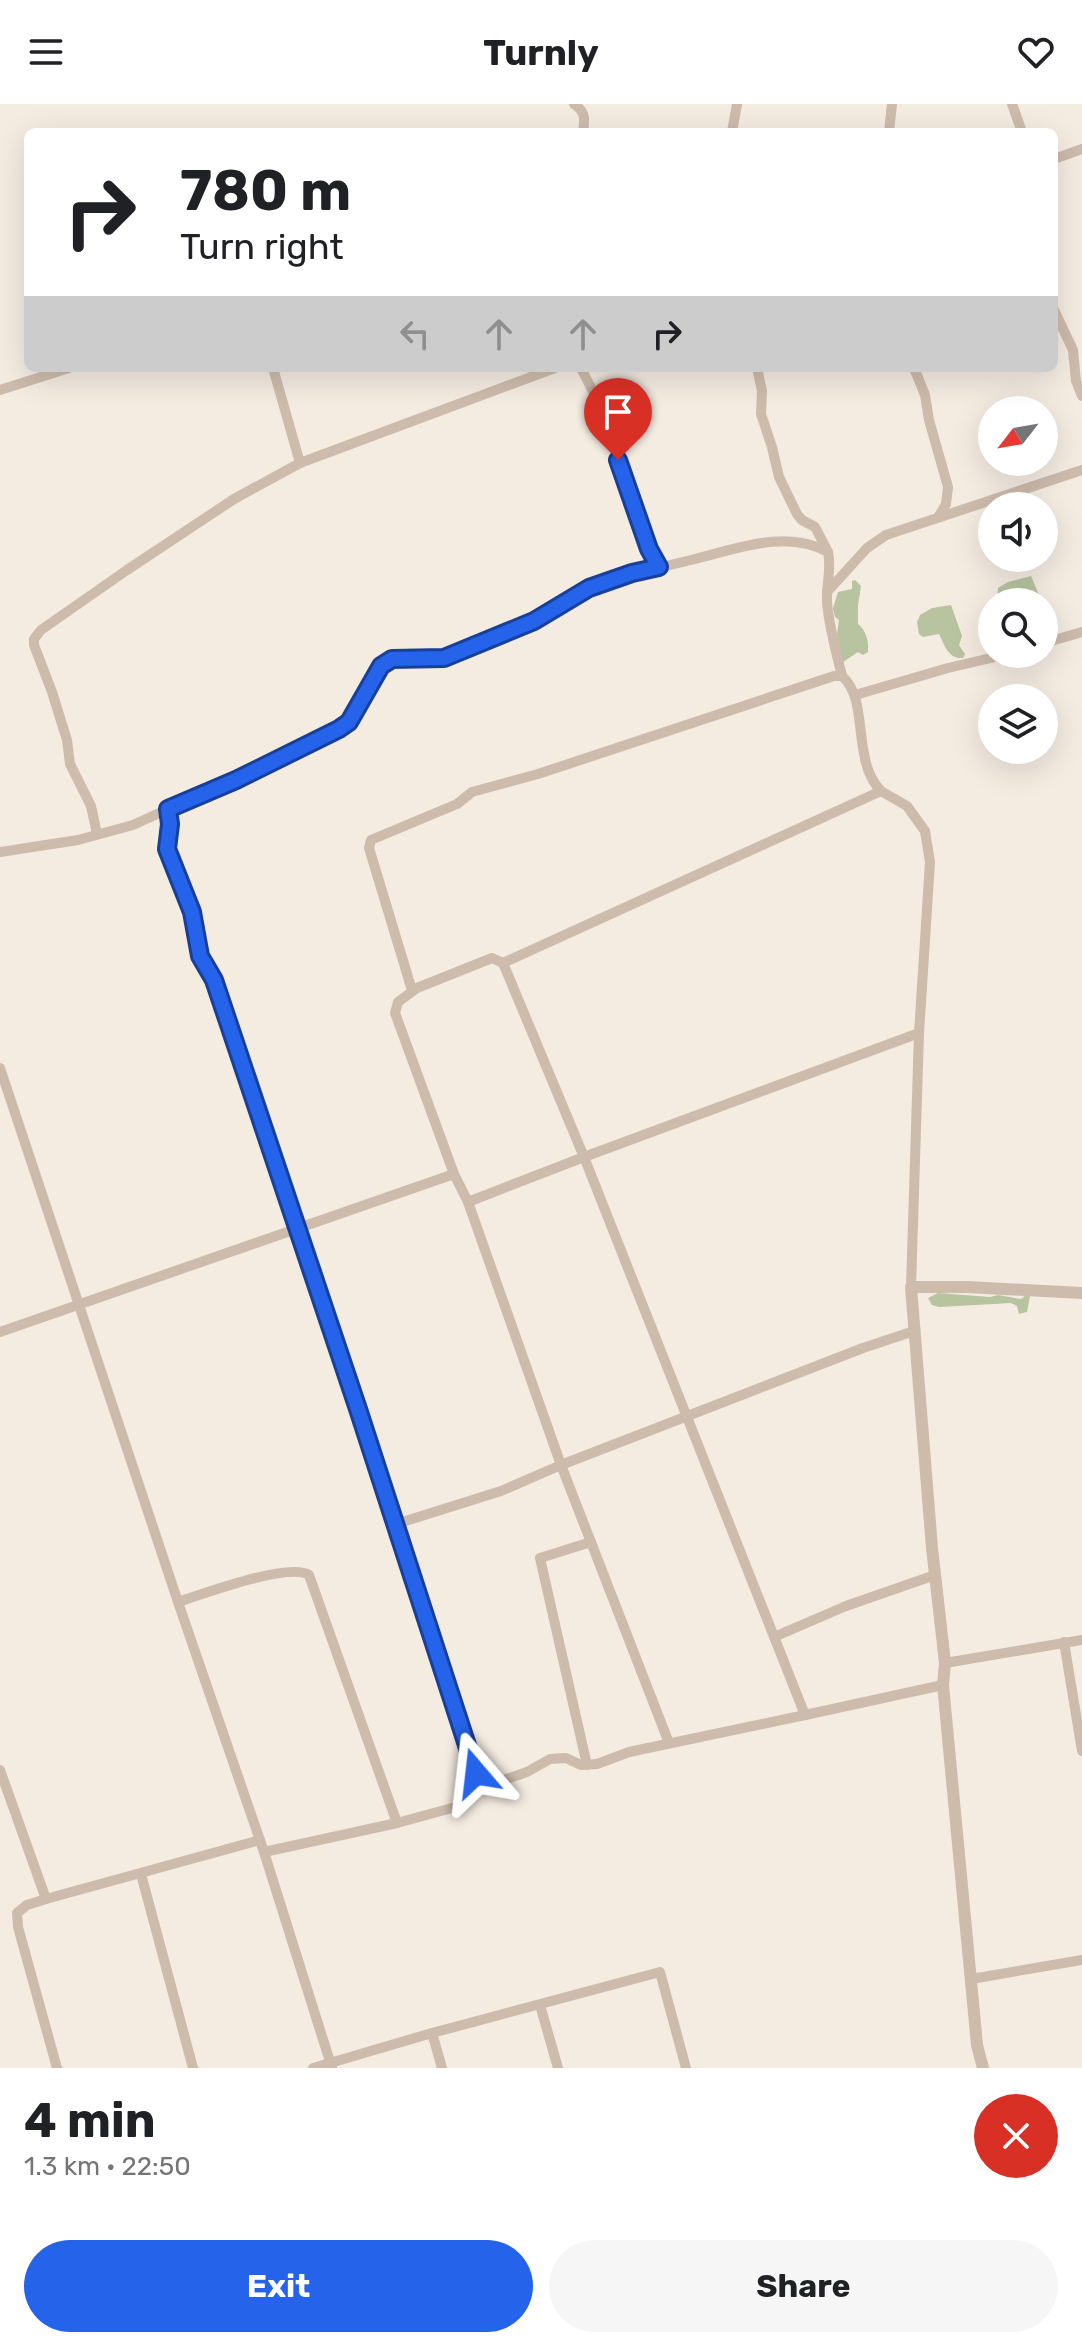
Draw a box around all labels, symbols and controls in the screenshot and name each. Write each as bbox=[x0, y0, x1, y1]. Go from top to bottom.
icon: menu bbox=[24, 30, 68, 74]
icon: heart bbox=[1014, 30, 1058, 74]
text: Turnly bbox=[483, 31, 599, 74]
text: 780 m bbox=[180, 158, 351, 224]
icon: right bbox=[48, 160, 152, 264]
text: Turn right bbox=[180, 225, 344, 268]
icon: left bbox=[393, 312, 437, 356]
icon: ahead bbox=[477, 312, 521, 356]
icon: ahead bbox=[561, 312, 605, 356]
icon: right bbox=[645, 312, 689, 356]
pin bbox=[584, 378, 652, 460]
icon: arrive bbox=[596, 390, 640, 434]
north arrow bbox=[978, 396, 1058, 476]
map controls bbox=[978, 396, 1058, 764]
button: sound bbox=[978, 492, 1058, 572]
button: search bbox=[978, 588, 1058, 668]
button: layers bbox=[978, 684, 1058, 764]
position arrow bbox=[434, 1731, 518, 1815]
text: 4 min bbox=[24, 2092, 156, 2149]
button: close bbox=[974, 2094, 1058, 2178]
text: 1.3 km · 22:50 bbox=[24, 2151, 191, 2182]
button: Exit bbox=[24, 2240, 533, 2332]
button: Share bbox=[549, 2240, 1058, 2332]

